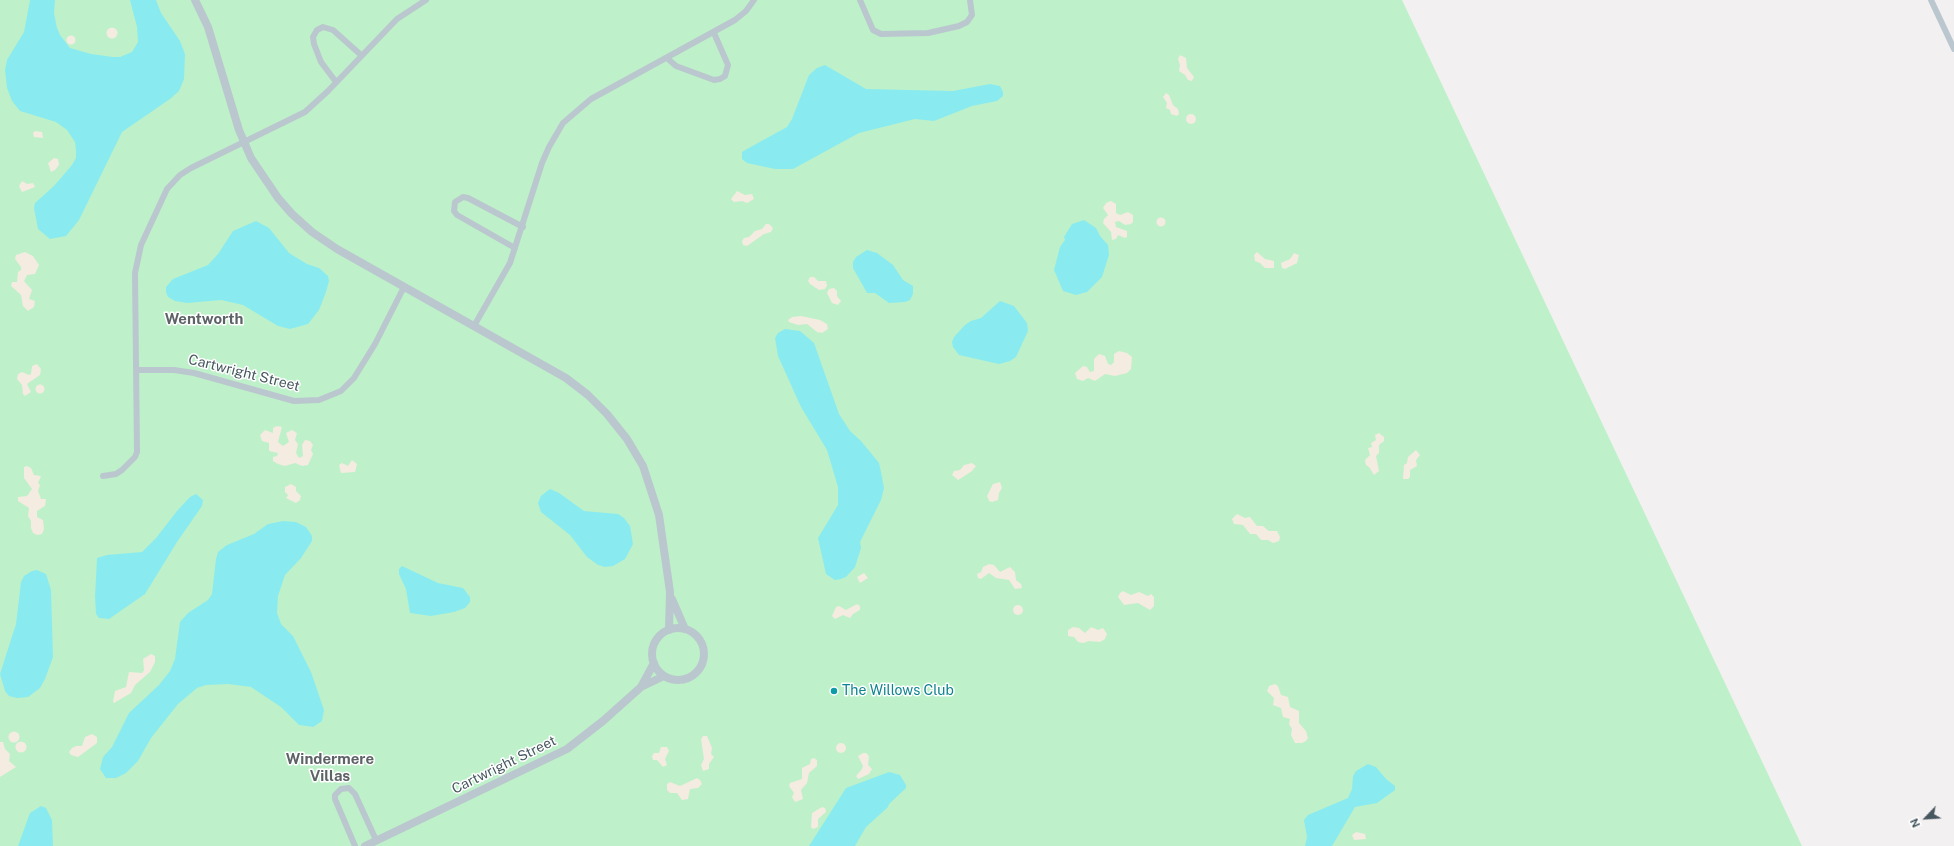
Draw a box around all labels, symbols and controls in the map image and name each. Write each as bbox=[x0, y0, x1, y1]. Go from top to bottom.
district label: Wentworth bbox=[165, 310, 243, 328]
street label: Cartwright Street bbox=[187, 351, 301, 395]
place label: The Willows Club bbox=[842, 683, 954, 699]
marker: The Willows Club bbox=[829, 686, 839, 696]
street label: Cartwright Street bbox=[449, 732, 559, 798]
district label: Windermere Villas bbox=[286, 750, 374, 785]
north arrow bbox=[1906, 798, 1946, 838]
text: N bbox=[1908, 817, 1922, 830]

